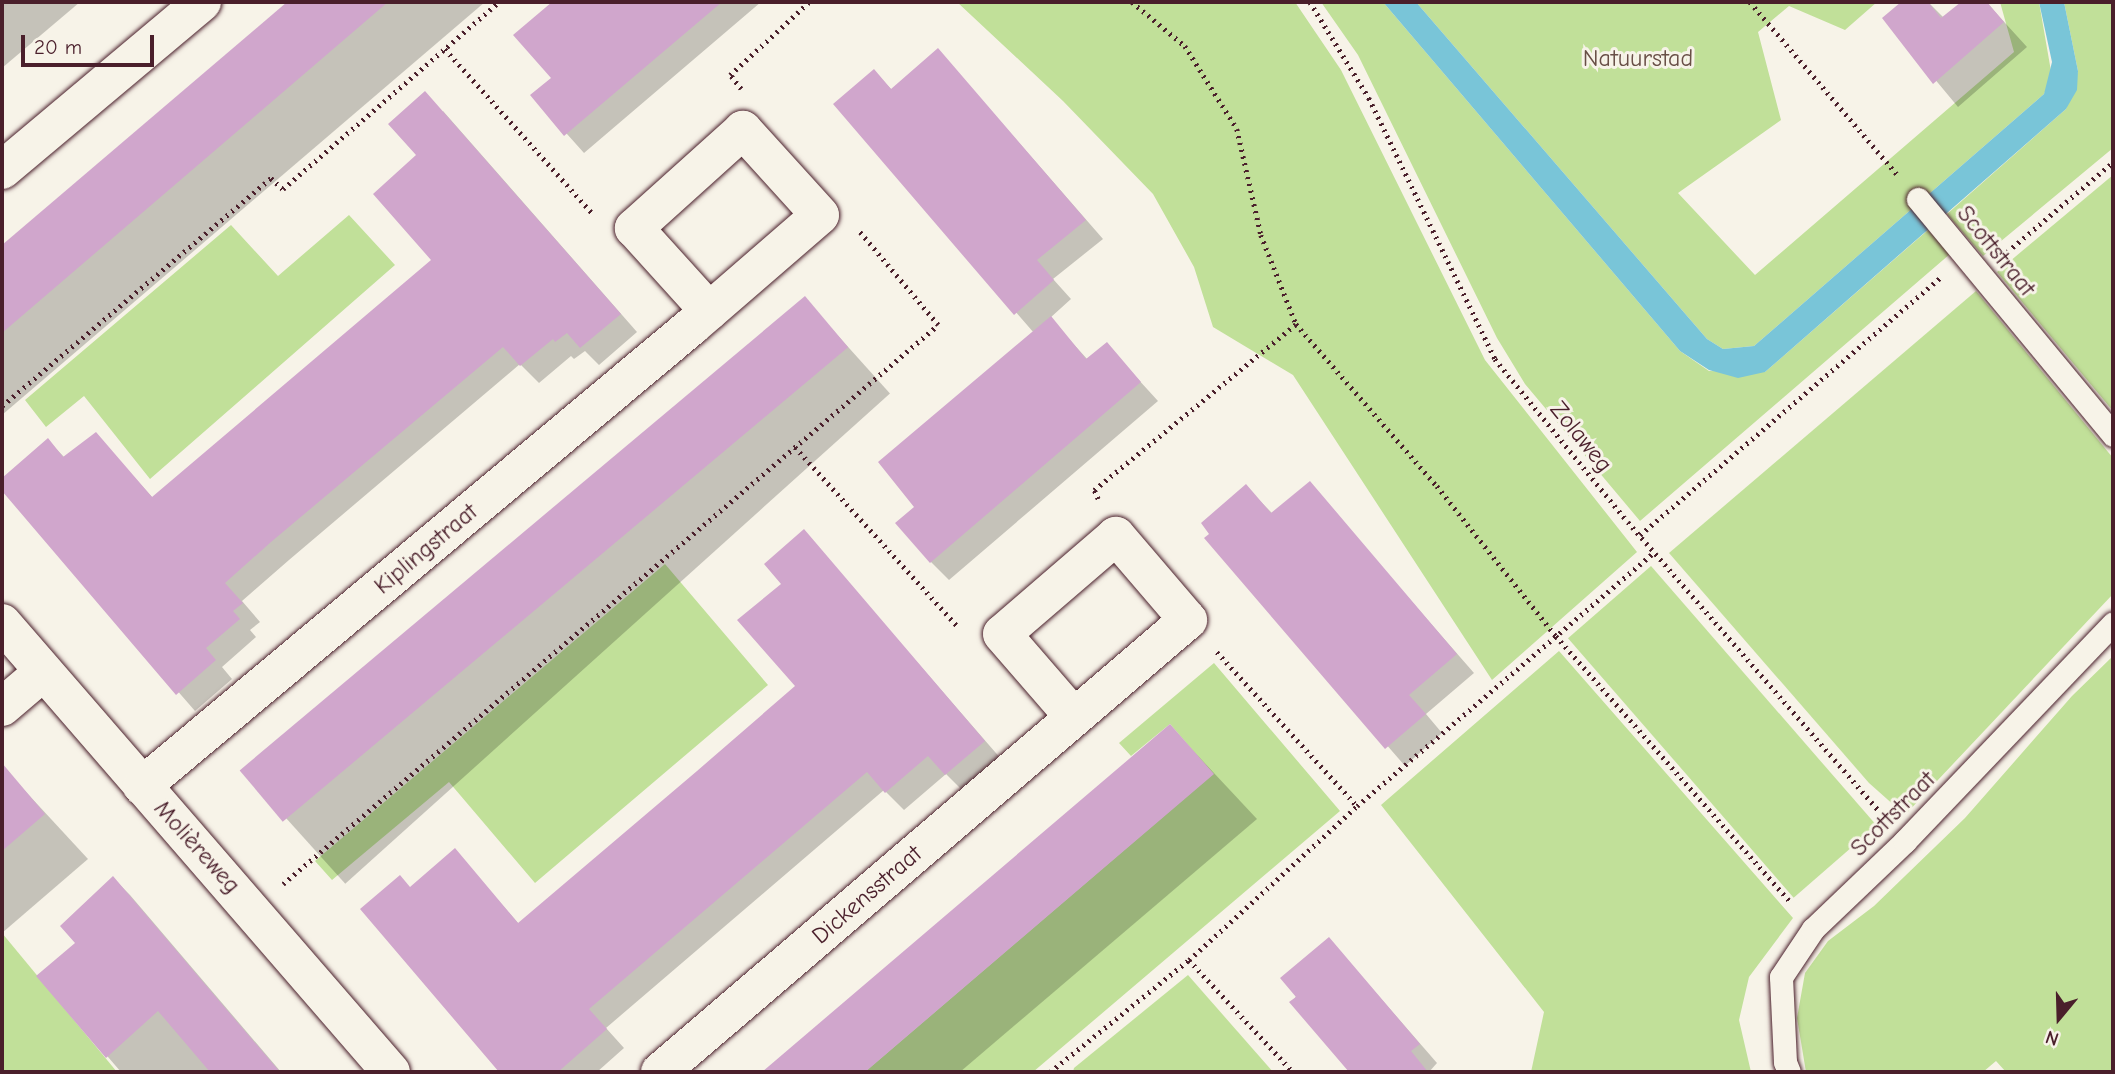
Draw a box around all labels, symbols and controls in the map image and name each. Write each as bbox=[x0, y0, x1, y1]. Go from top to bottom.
scale bar bbox=[24, 21, 158, 65]
text: 20 m bbox=[34, 35, 82, 59]
park label: Natuurstad bbox=[1583, 45, 1693, 73]
street label: Scottstraat bbox=[1951, 200, 2041, 302]
street label: Zolaweg bbox=[1544, 396, 1618, 478]
street label: Kiplingstraat bbox=[369, 498, 483, 600]
street label: Scottstraat bbox=[1844, 765, 1942, 863]
street label: Molièreweg bbox=[148, 795, 246, 899]
street label: Dickensstraat bbox=[806, 840, 928, 950]
north arrow bbox=[2024, 983, 2094, 1053]
text: N bbox=[2043, 1025, 2062, 1050]

